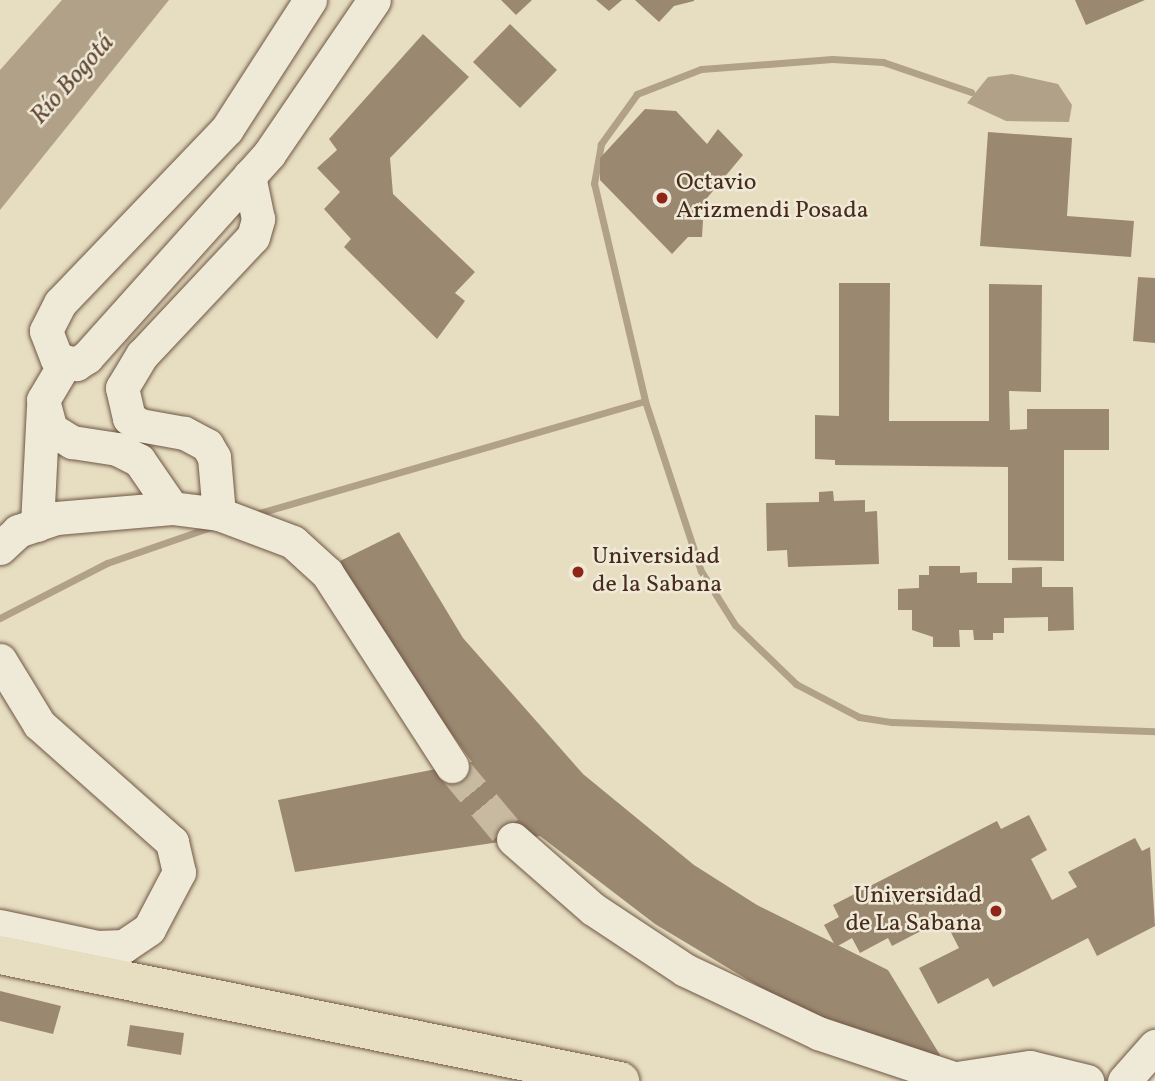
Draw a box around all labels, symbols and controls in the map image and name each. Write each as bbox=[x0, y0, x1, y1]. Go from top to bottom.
water label: Río Bogotá bbox=[24, 28, 122, 132]
place label: Octavio Arizmendi Posada bbox=[676, 170, 869, 226]
marker: Octavio Arizmendi Posada bbox=[654, 190, 670, 206]
place label: Universidad de la Sabana bbox=[592, 544, 722, 600]
marker: Universidad de la Sabana bbox=[570, 564, 586, 580]
place label: Universidad de La Sabana bbox=[846, 883, 982, 939]
marker: Universidad de La Sabana bbox=[988, 903, 1004, 919]

